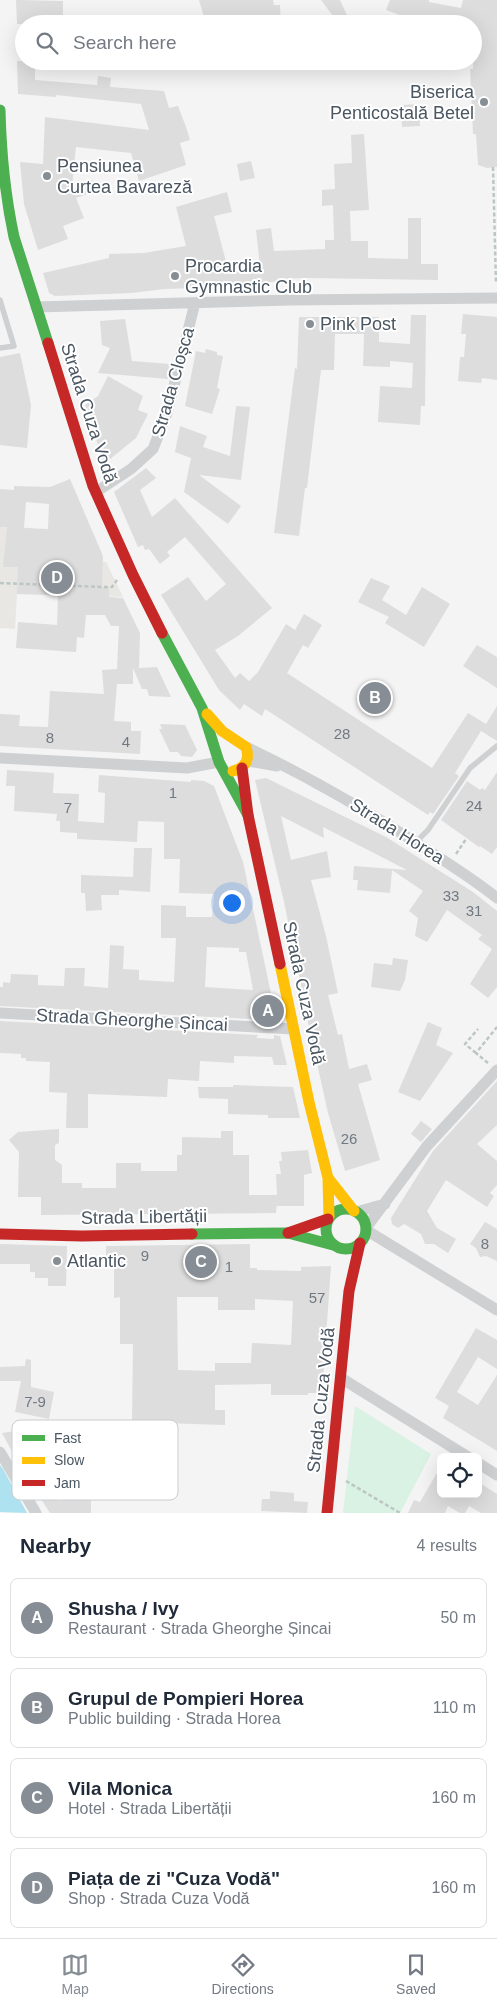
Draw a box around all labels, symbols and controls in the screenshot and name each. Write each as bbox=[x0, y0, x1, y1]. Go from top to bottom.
search box bbox=[15, 15, 482, 70]
icon: search bbox=[33, 29, 61, 57]
text: Search here bbox=[73, 32, 177, 53]
place label: Biserica Penticostală Betel bbox=[330, 82, 475, 123]
marker: Biserica Penticostală Betel bbox=[478, 96, 490, 108]
place label: Pensiunea Curtea Bavareză bbox=[57, 156, 193, 197]
marker: Pensiunea Curtea Bavareză bbox=[41, 170, 53, 182]
place label: Procardia Gymnastic Club bbox=[185, 256, 312, 297]
marker: Procardia Gymnastic Club bbox=[169, 270, 181, 282]
place label: Pink Post bbox=[320, 314, 396, 334]
marker: Pink Post bbox=[304, 318, 316, 330]
street label: Strada Cloșca bbox=[148, 324, 198, 439]
street label: Strada Cuza Vodă bbox=[57, 340, 121, 487]
pin: D bbox=[41, 559, 73, 597]
pin: B bbox=[359, 679, 391, 717]
house number: 28 bbox=[334, 725, 350, 742]
house number: 8 bbox=[46, 729, 54, 746]
house number: 4 bbox=[122, 733, 130, 750]
house number: 1 bbox=[169, 784, 177, 801]
street label: Strada Horea bbox=[346, 794, 449, 868]
house number: 24 bbox=[466, 797, 482, 814]
house number: 7 bbox=[64, 799, 72, 816]
house number: 33 bbox=[443, 887, 459, 904]
your location bbox=[219, 890, 245, 916]
house number: 31 bbox=[466, 902, 482, 919]
street label: Strada Cuza Vodă bbox=[279, 919, 329, 1067]
pin: A bbox=[252, 992, 284, 1030]
street label: Strada Gheorghe Șincai bbox=[36, 1005, 228, 1035]
house number: 26 bbox=[341, 1130, 357, 1147]
street label: Strada Libertății bbox=[81, 1206, 207, 1228]
house number: 8 bbox=[481, 1235, 489, 1252]
pin: C bbox=[185, 1243, 217, 1281]
house number: 9 bbox=[141, 1247, 149, 1264]
place label: Atlantic bbox=[67, 1251, 126, 1271]
marker: Atlantic bbox=[51, 1255, 63, 1267]
house number: 1 bbox=[225, 1258, 233, 1275]
house number: 57 bbox=[309, 1289, 325, 1306]
street label: Strada Cuza Vodă bbox=[303, 1325, 339, 1474]
house number: 7-9 bbox=[24, 1393, 46, 1410]
legend bbox=[12, 1420, 178, 1500]
text: Fast bbox=[54, 1430, 81, 1446]
text: Slow bbox=[54, 1452, 85, 1468]
map controls bbox=[437, 1453, 482, 1498]
button: locate bbox=[437, 1453, 482, 1498]
text: Jam bbox=[54, 1475, 80, 1491]
text: Nearby bbox=[20, 1534, 91, 1557]
text: 4 results bbox=[417, 1537, 477, 1554]
text: Shusha / Ivy bbox=[68, 1598, 179, 1619]
text: A bbox=[31, 1609, 43, 1626]
text: 50 m bbox=[440, 1609, 476, 1626]
text: Restaurant · Strada Gheorghe Șincai bbox=[68, 1620, 331, 1637]
text: Grupul de Pompieri Horea bbox=[68, 1688, 303, 1709]
text: B bbox=[31, 1699, 43, 1716]
text: 110 m bbox=[433, 1699, 476, 1716]
text: Public building · Strada Horea bbox=[68, 1710, 281, 1727]
text: Vila Monica bbox=[68, 1778, 172, 1799]
text: C bbox=[31, 1789, 43, 1806]
text: 160 m bbox=[432, 1789, 476, 1806]
text: Hotel · Strada Libertății bbox=[68, 1800, 232, 1817]
text: Piața de zi "Cuza Vodă" bbox=[68, 1868, 280, 1889]
text: D bbox=[31, 1879, 43, 1896]
text: 160 m bbox=[432, 1879, 476, 1896]
text: Shop · Strada Cuza Vodă bbox=[68, 1890, 249, 1907]
tab: Map bbox=[61, 1951, 89, 1997]
tab: Directions bbox=[212, 1951, 274, 1997]
tab: Saved bbox=[396, 1951, 436, 1997]

